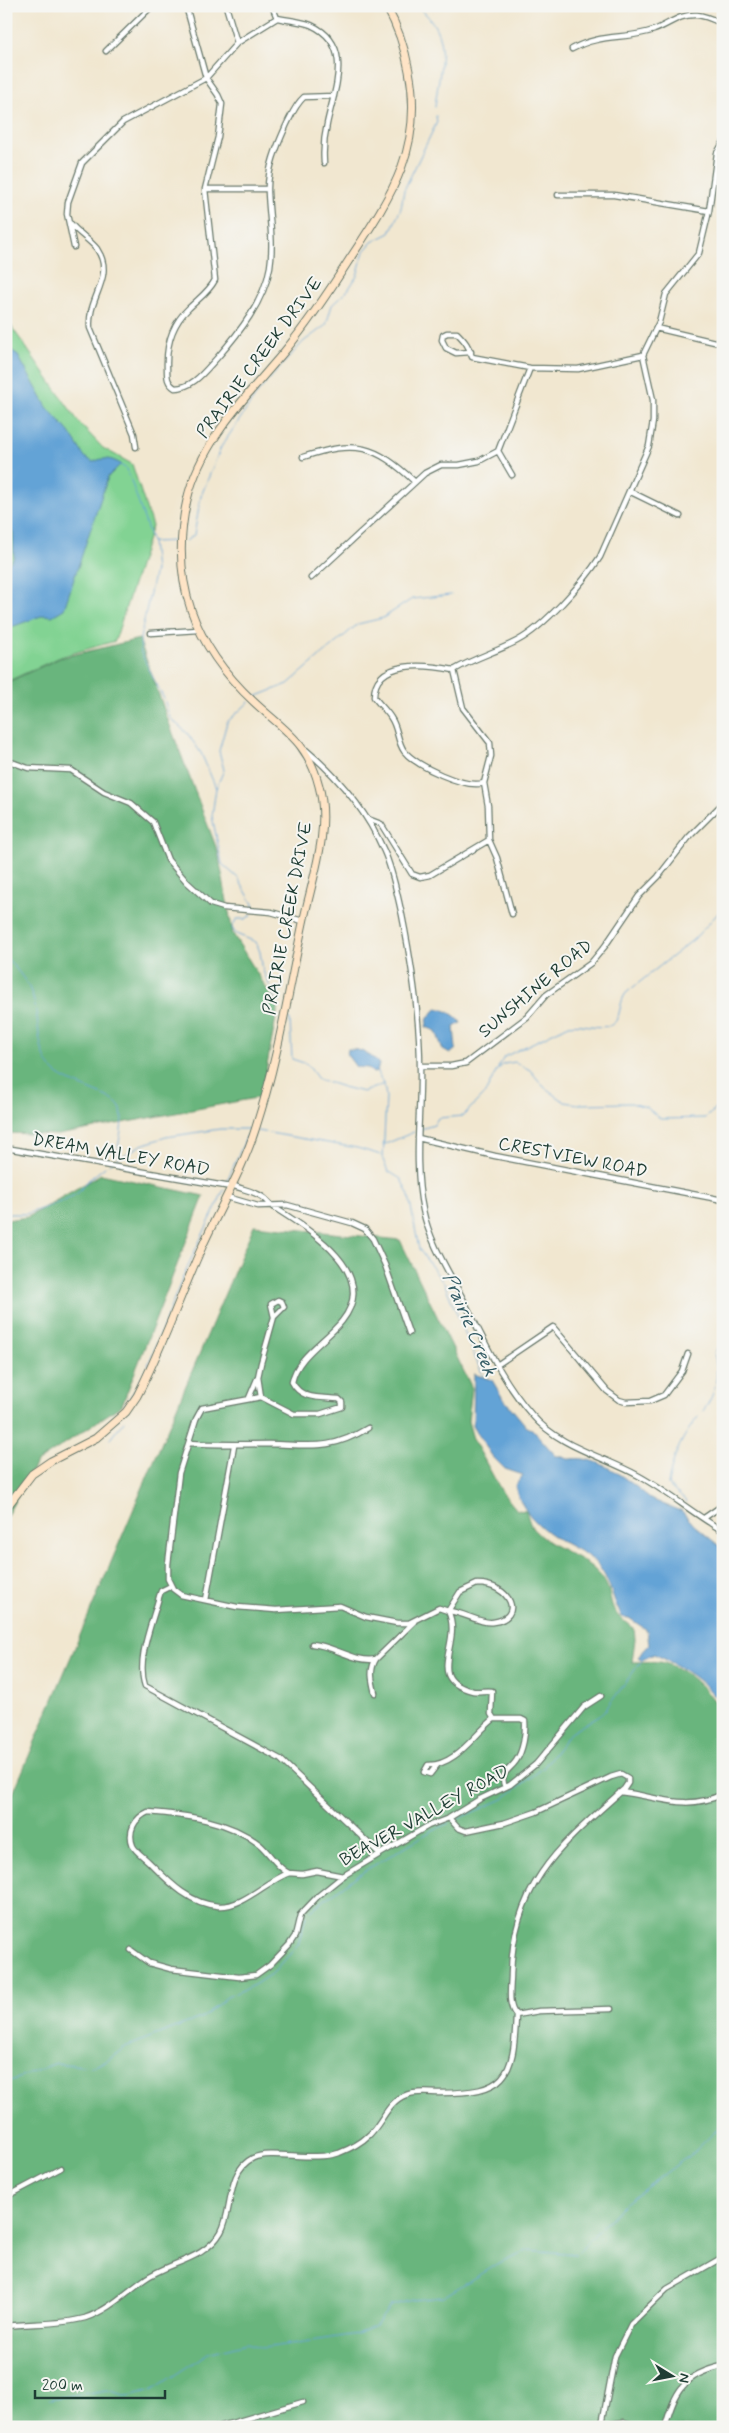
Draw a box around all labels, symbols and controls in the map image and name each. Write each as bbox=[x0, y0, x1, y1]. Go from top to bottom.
street label: PRAIRIE CREEK DRIVE bbox=[191, 272, 329, 443]
street label: PRAIRIE CREEK DRIVE bbox=[257, 819, 319, 1017]
street label: SUNSHINE ROAD bbox=[474, 934, 598, 1044]
street label: DREAM VALLEY ROAD bbox=[30, 1128, 212, 1182]
street label: CRESTVIEW ROAD bbox=[496, 1132, 649, 1184]
water label: Prairie Creek bbox=[437, 1269, 503, 1381]
street label: BEAVER VALLEY ROAD bbox=[335, 1759, 514, 1872]
north arrow bbox=[646, 2350, 696, 2400]
scale bar bbox=[35, 2368, 165, 2400]
text: N bbox=[674, 2372, 693, 2384]
text: 200 m bbox=[42, 2376, 83, 2396]

